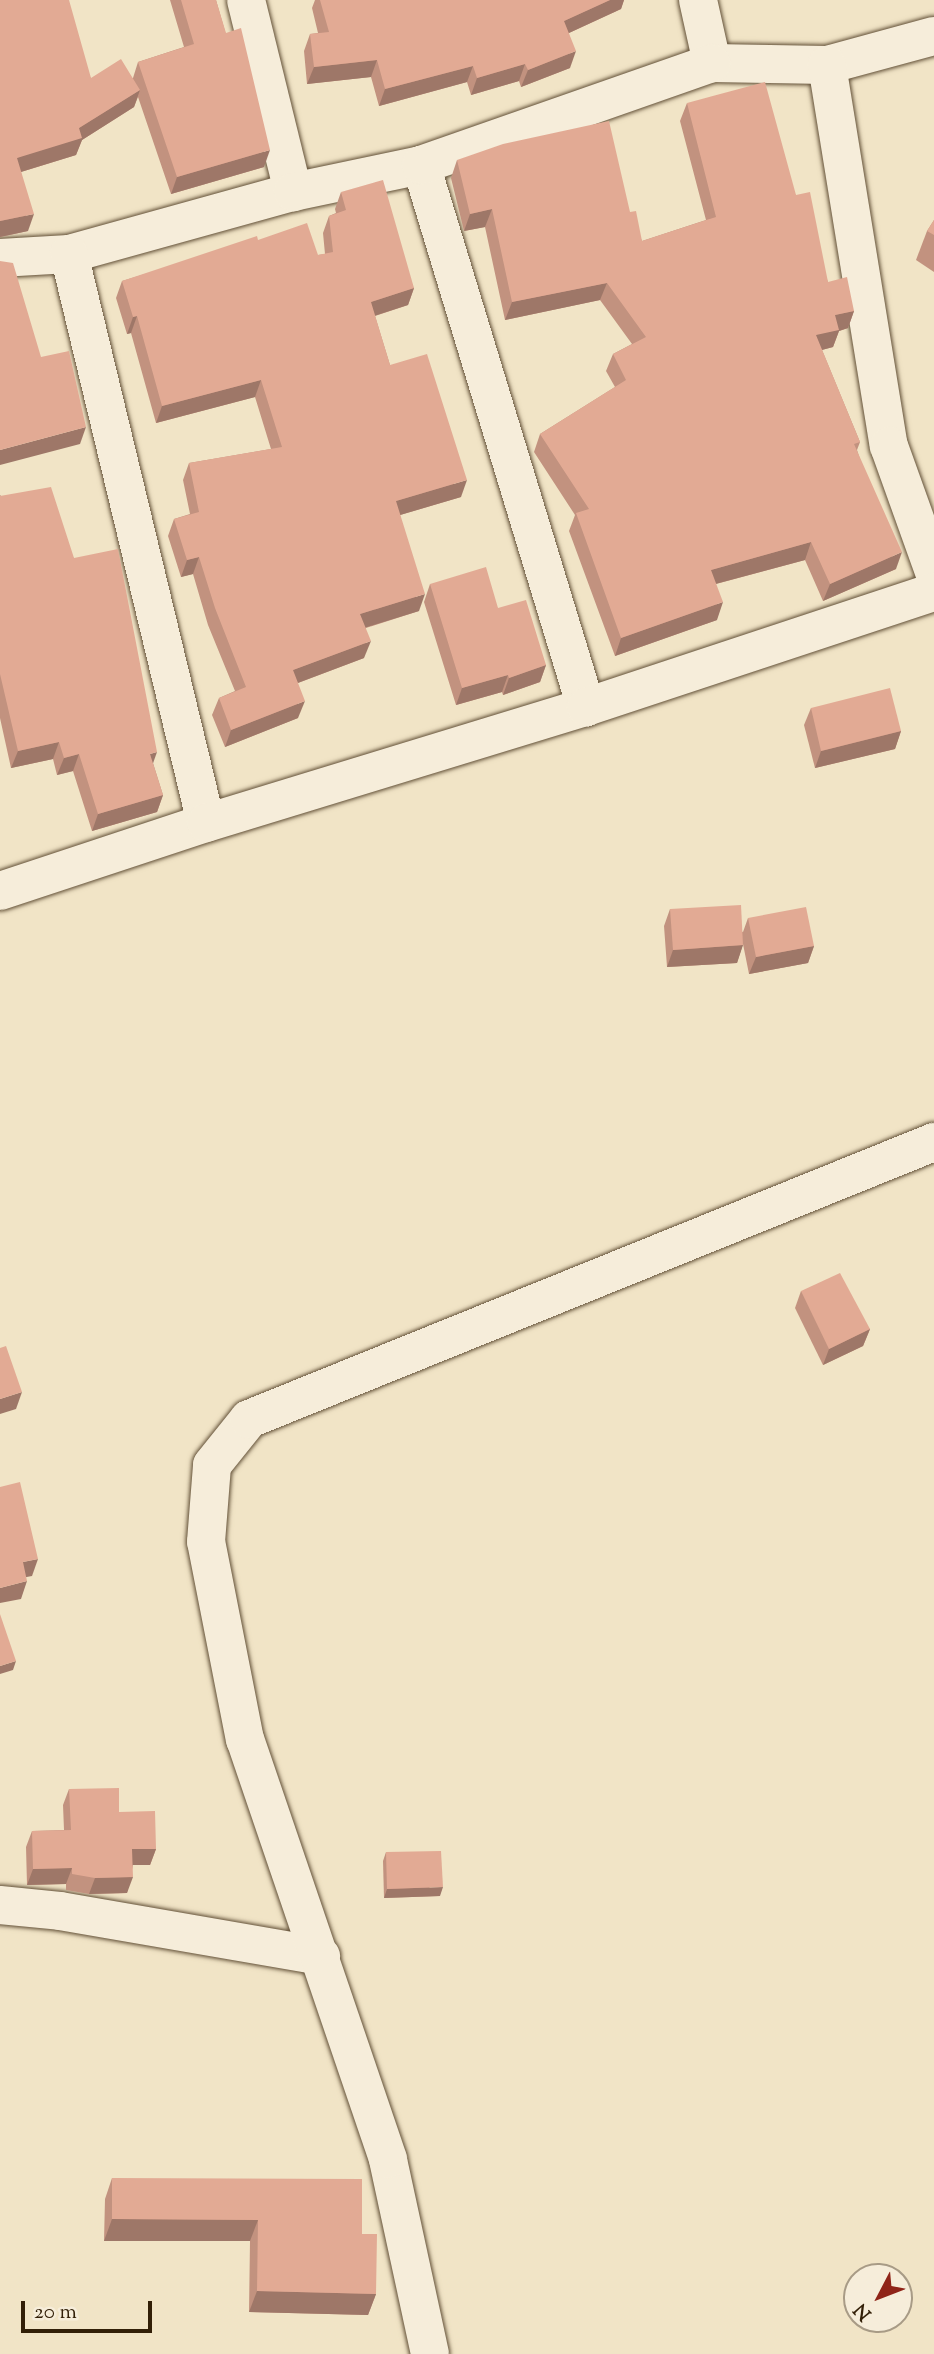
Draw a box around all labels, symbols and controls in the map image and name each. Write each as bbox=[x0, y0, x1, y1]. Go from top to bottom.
north arrow bbox=[843, 2263, 913, 2333]
scale bar bbox=[24, 2288, 156, 2332]
text: N bbox=[848, 2296, 879, 2326]
text: 20 m bbox=[34, 2298, 77, 2328]

